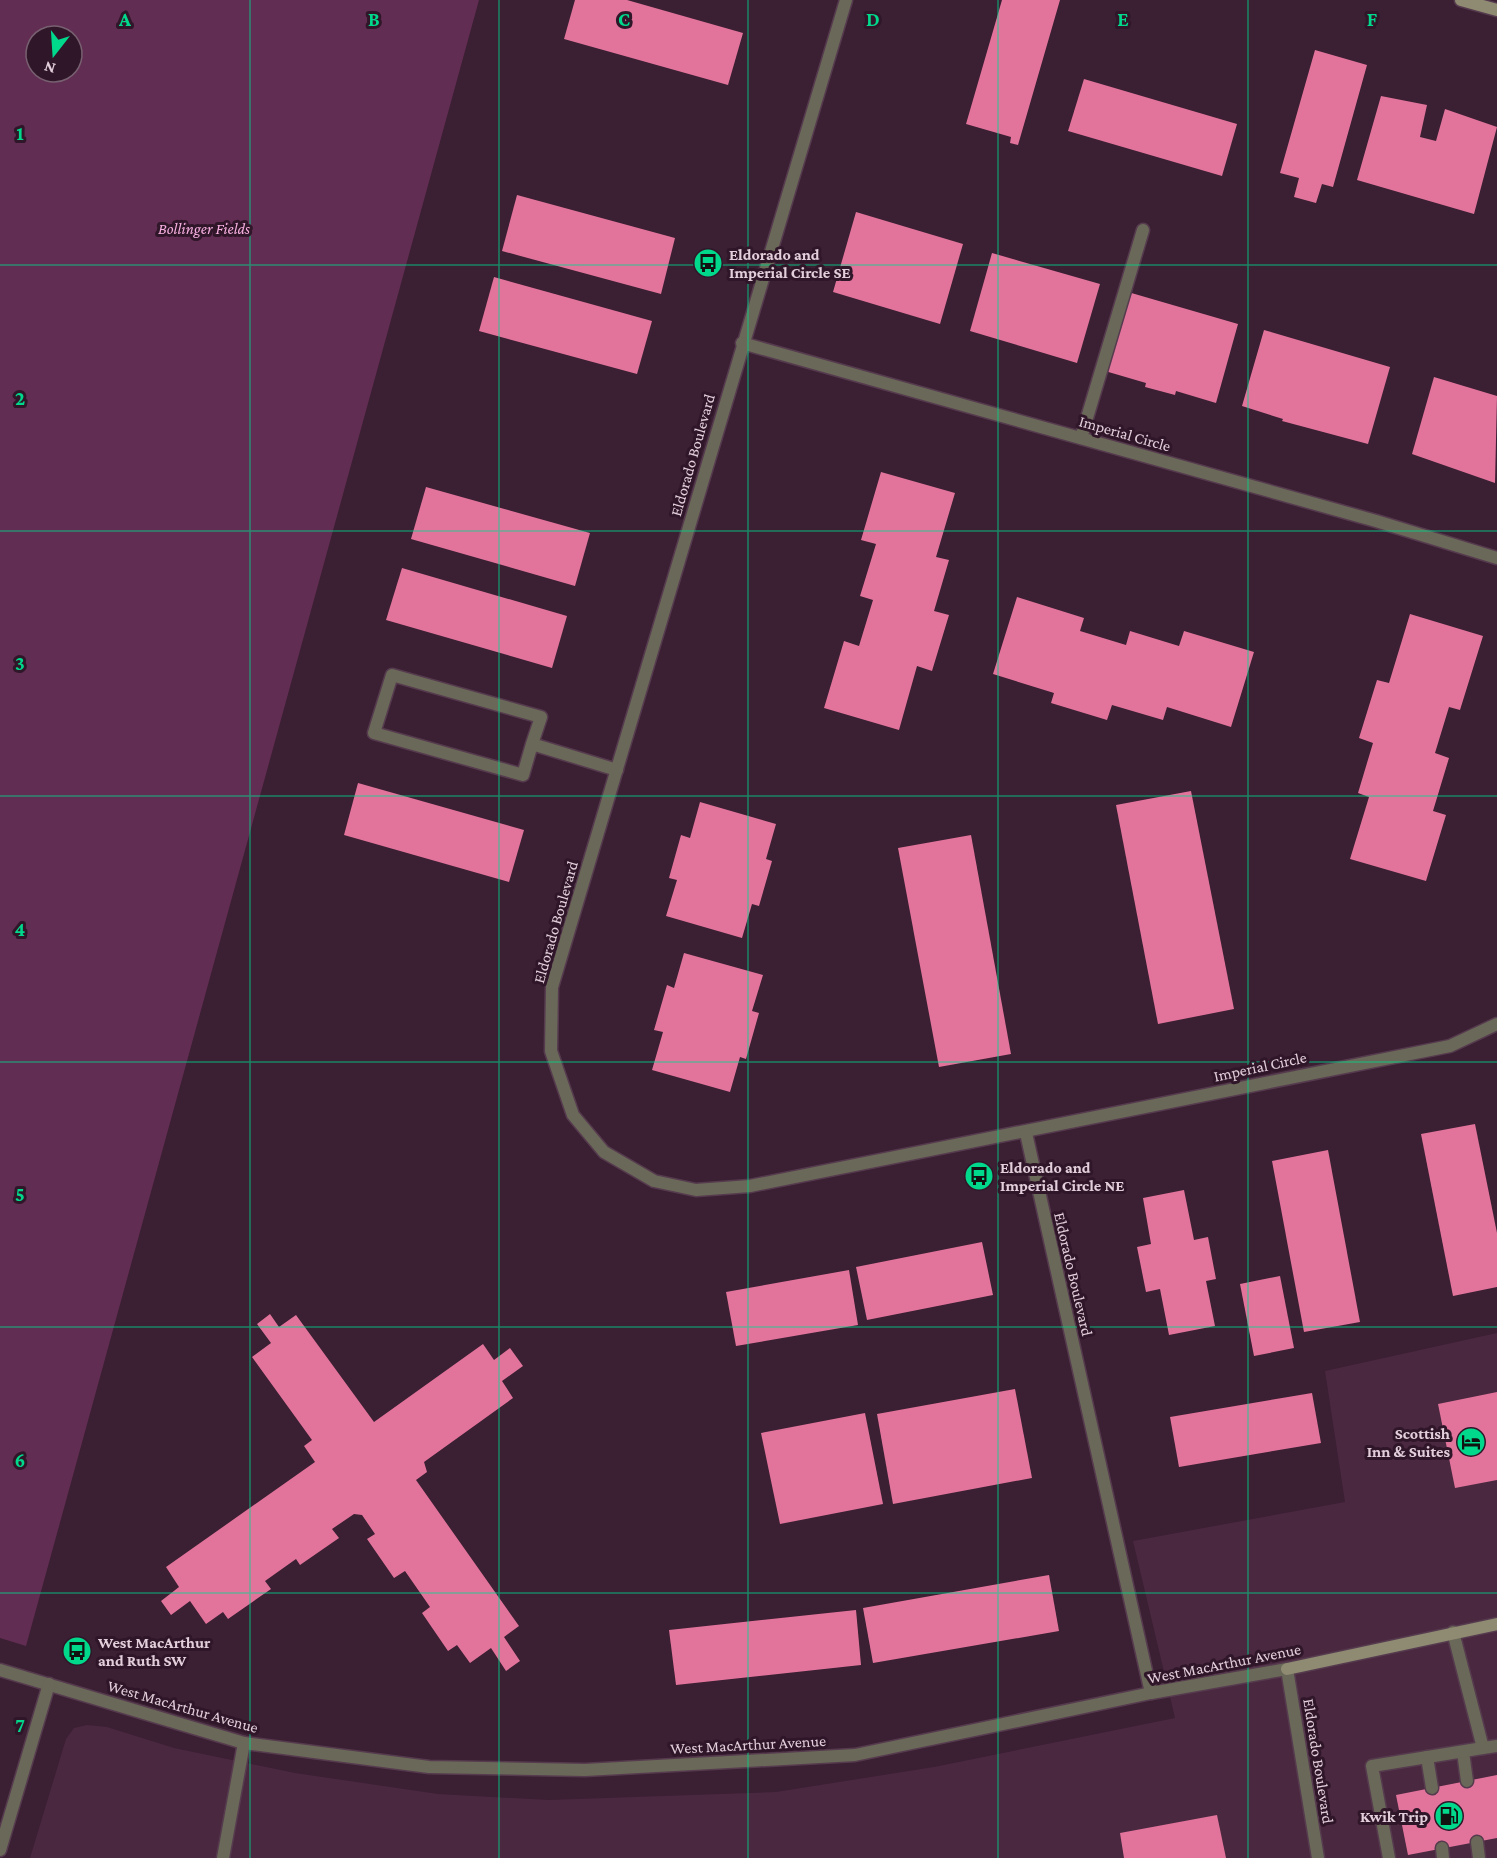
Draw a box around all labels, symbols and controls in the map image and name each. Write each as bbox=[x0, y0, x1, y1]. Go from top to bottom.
text: A bbox=[118, 8, 132, 30]
text: B bbox=[368, 8, 380, 30]
text: C bbox=[618, 8, 630, 30]
text: D bbox=[866, 8, 880, 30]
text: E bbox=[1117, 8, 1129, 30]
text: F bbox=[1367, 8, 1378, 30]
north arrow bbox=[24, 24, 84, 84]
text: N bbox=[42, 58, 57, 78]
text: 1 bbox=[16, 122, 24, 144]
park label: Bollinger Fields bbox=[158, 220, 250, 238]
place label: Eldorado and Imperial Circle SE bbox=[729, 246, 850, 281]
bus stop icon: Eldorado and Imperial Circle SE bbox=[692, 247, 724, 279]
text: 2 bbox=[15, 387, 25, 409]
street label: Eldorado Boulevard bbox=[667, 392, 718, 518]
street label: Imperial Circle bbox=[1077, 412, 1173, 456]
text: 3 bbox=[15, 652, 25, 674]
street label: Eldorado Boulevard bbox=[530, 859, 581, 985]
text: 4 bbox=[15, 918, 26, 940]
street label: Imperial Circle bbox=[1212, 1048, 1308, 1086]
place label: Eldorado and Imperial Circle NE bbox=[1000, 1159, 1124, 1194]
bus stop icon: Eldorado and Imperial Circle NE bbox=[963, 1160, 995, 1192]
text: 5 bbox=[15, 1183, 25, 1205]
street label: Eldorado Boulevard bbox=[1051, 1211, 1096, 1338]
place label: Scottish Inn & Suites bbox=[1367, 1425, 1450, 1460]
hotel icon: Scottish Inn & Suites bbox=[1455, 1426, 1487, 1458]
text: 6 bbox=[15, 1449, 25, 1471]
place label: West MacArthur and Ruth SW bbox=[97, 1634, 211, 1669]
bus stop icon: West MacArthur and Ruth SW bbox=[61, 1635, 93, 1667]
street label: West MacArthur Avenue bbox=[1146, 1640, 1302, 1687]
street label: West MacArthur Avenue bbox=[106, 1677, 260, 1736]
street label: Eldorado Boulevard bbox=[1300, 1697, 1337, 1825]
text: 7 bbox=[15, 1714, 25, 1736]
street label: West MacArthur Avenue bbox=[670, 1732, 826, 1757]
fuel station icon: Kwik Trip bbox=[1433, 1800, 1465, 1832]
place label: Kwik Trip bbox=[1360, 1808, 1428, 1825]

